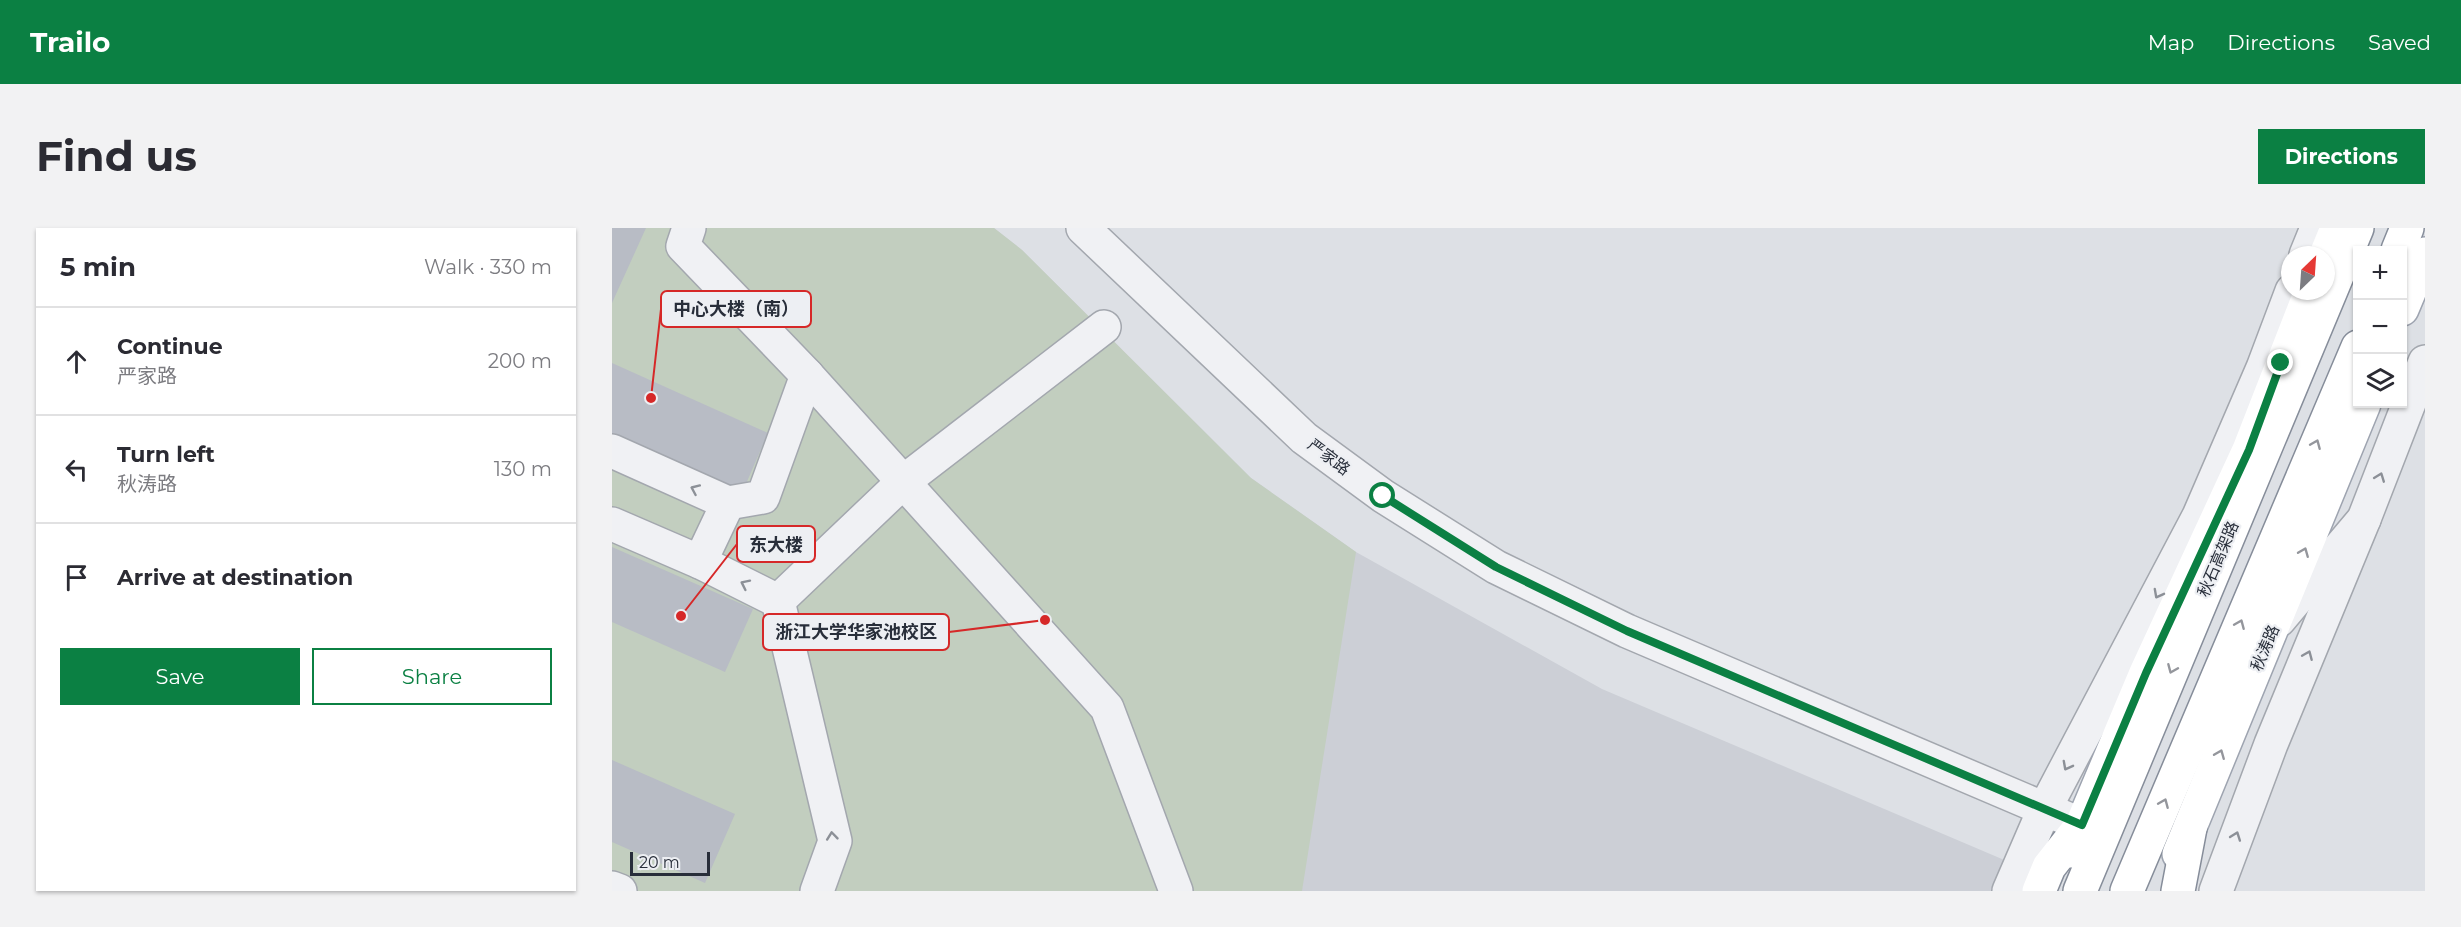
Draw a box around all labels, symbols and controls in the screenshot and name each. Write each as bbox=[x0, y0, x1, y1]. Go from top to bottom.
text: Trailo bbox=[30, 25, 110, 59]
text: Map bbox=[2148, 30, 2194, 55]
text: Directions bbox=[2227, 30, 2335, 55]
text: Saved bbox=[2368, 30, 2431, 55]
button: Directions bbox=[2258, 129, 2425, 184]
text: Find us bbox=[36, 130, 197, 182]
north arrow bbox=[2281, 246, 2335, 300]
map controls bbox=[2353, 246, 2407, 408]
button: + bbox=[2353, 246, 2407, 300]
text: 5 min bbox=[60, 251, 136, 283]
text: Walk · 330 m bbox=[424, 255, 552, 279]
callout: 中心大楼（南） bbox=[661, 291, 811, 327]
text: 中心大楼（南） bbox=[673, 298, 799, 320]
button: − bbox=[2353, 300, 2407, 354]
text: Continue bbox=[117, 333, 223, 360]
icon: ahead bbox=[60, 345, 93, 378]
text: 200 m bbox=[488, 349, 552, 373]
route end bbox=[2267, 349, 2293, 375]
button: layers bbox=[2353, 354, 2407, 408]
text: 严家路 bbox=[117, 364, 177, 388]
street label: 严家路 bbox=[1304, 435, 1354, 479]
one-way arrow bbox=[2309, 440, 2321, 451]
text: Turn left bbox=[117, 441, 215, 468]
icon: left bbox=[60, 453, 93, 486]
text: 130 m bbox=[494, 457, 552, 481]
text: 秋涛路 bbox=[117, 472, 177, 496]
one-way arrow bbox=[2373, 472, 2385, 483]
route start bbox=[1369, 482, 1395, 508]
one-way arrow bbox=[691, 484, 702, 496]
street label: 秋石高架路 bbox=[2194, 518, 2242, 600]
callout: 东大楼 bbox=[737, 526, 815, 562]
text: 东大楼 bbox=[749, 534, 803, 556]
one-way arrow bbox=[2297, 547, 2309, 558]
icon: arrive bbox=[60, 561, 93, 594]
text: Arrive at destination bbox=[117, 564, 353, 591]
one-way arrow bbox=[740, 580, 751, 591]
one-way arrow bbox=[2154, 587, 2165, 598]
callout: 浙江大学华家池校区 bbox=[763, 614, 949, 650]
one-way arrow bbox=[2233, 619, 2245, 630]
text: 浙江大学华家池校区 bbox=[775, 621, 937, 643]
street label: 秋涛路 bbox=[2247, 622, 2283, 674]
button: Save bbox=[60, 648, 300, 705]
button: Share bbox=[312, 648, 552, 705]
one-way arrow bbox=[2301, 650, 2313, 661]
one-way arrow bbox=[2167, 663, 2179, 674]
one-way arrow bbox=[2213, 750, 2225, 761]
one-way arrow bbox=[2063, 760, 2074, 770]
one-way arrow bbox=[2157, 799, 2169, 810]
one-way arrow bbox=[826, 831, 839, 840]
one-way arrow bbox=[2229, 831, 2242, 842]
scale bar bbox=[630, 849, 710, 876]
text: 20 m bbox=[639, 853, 680, 872]

